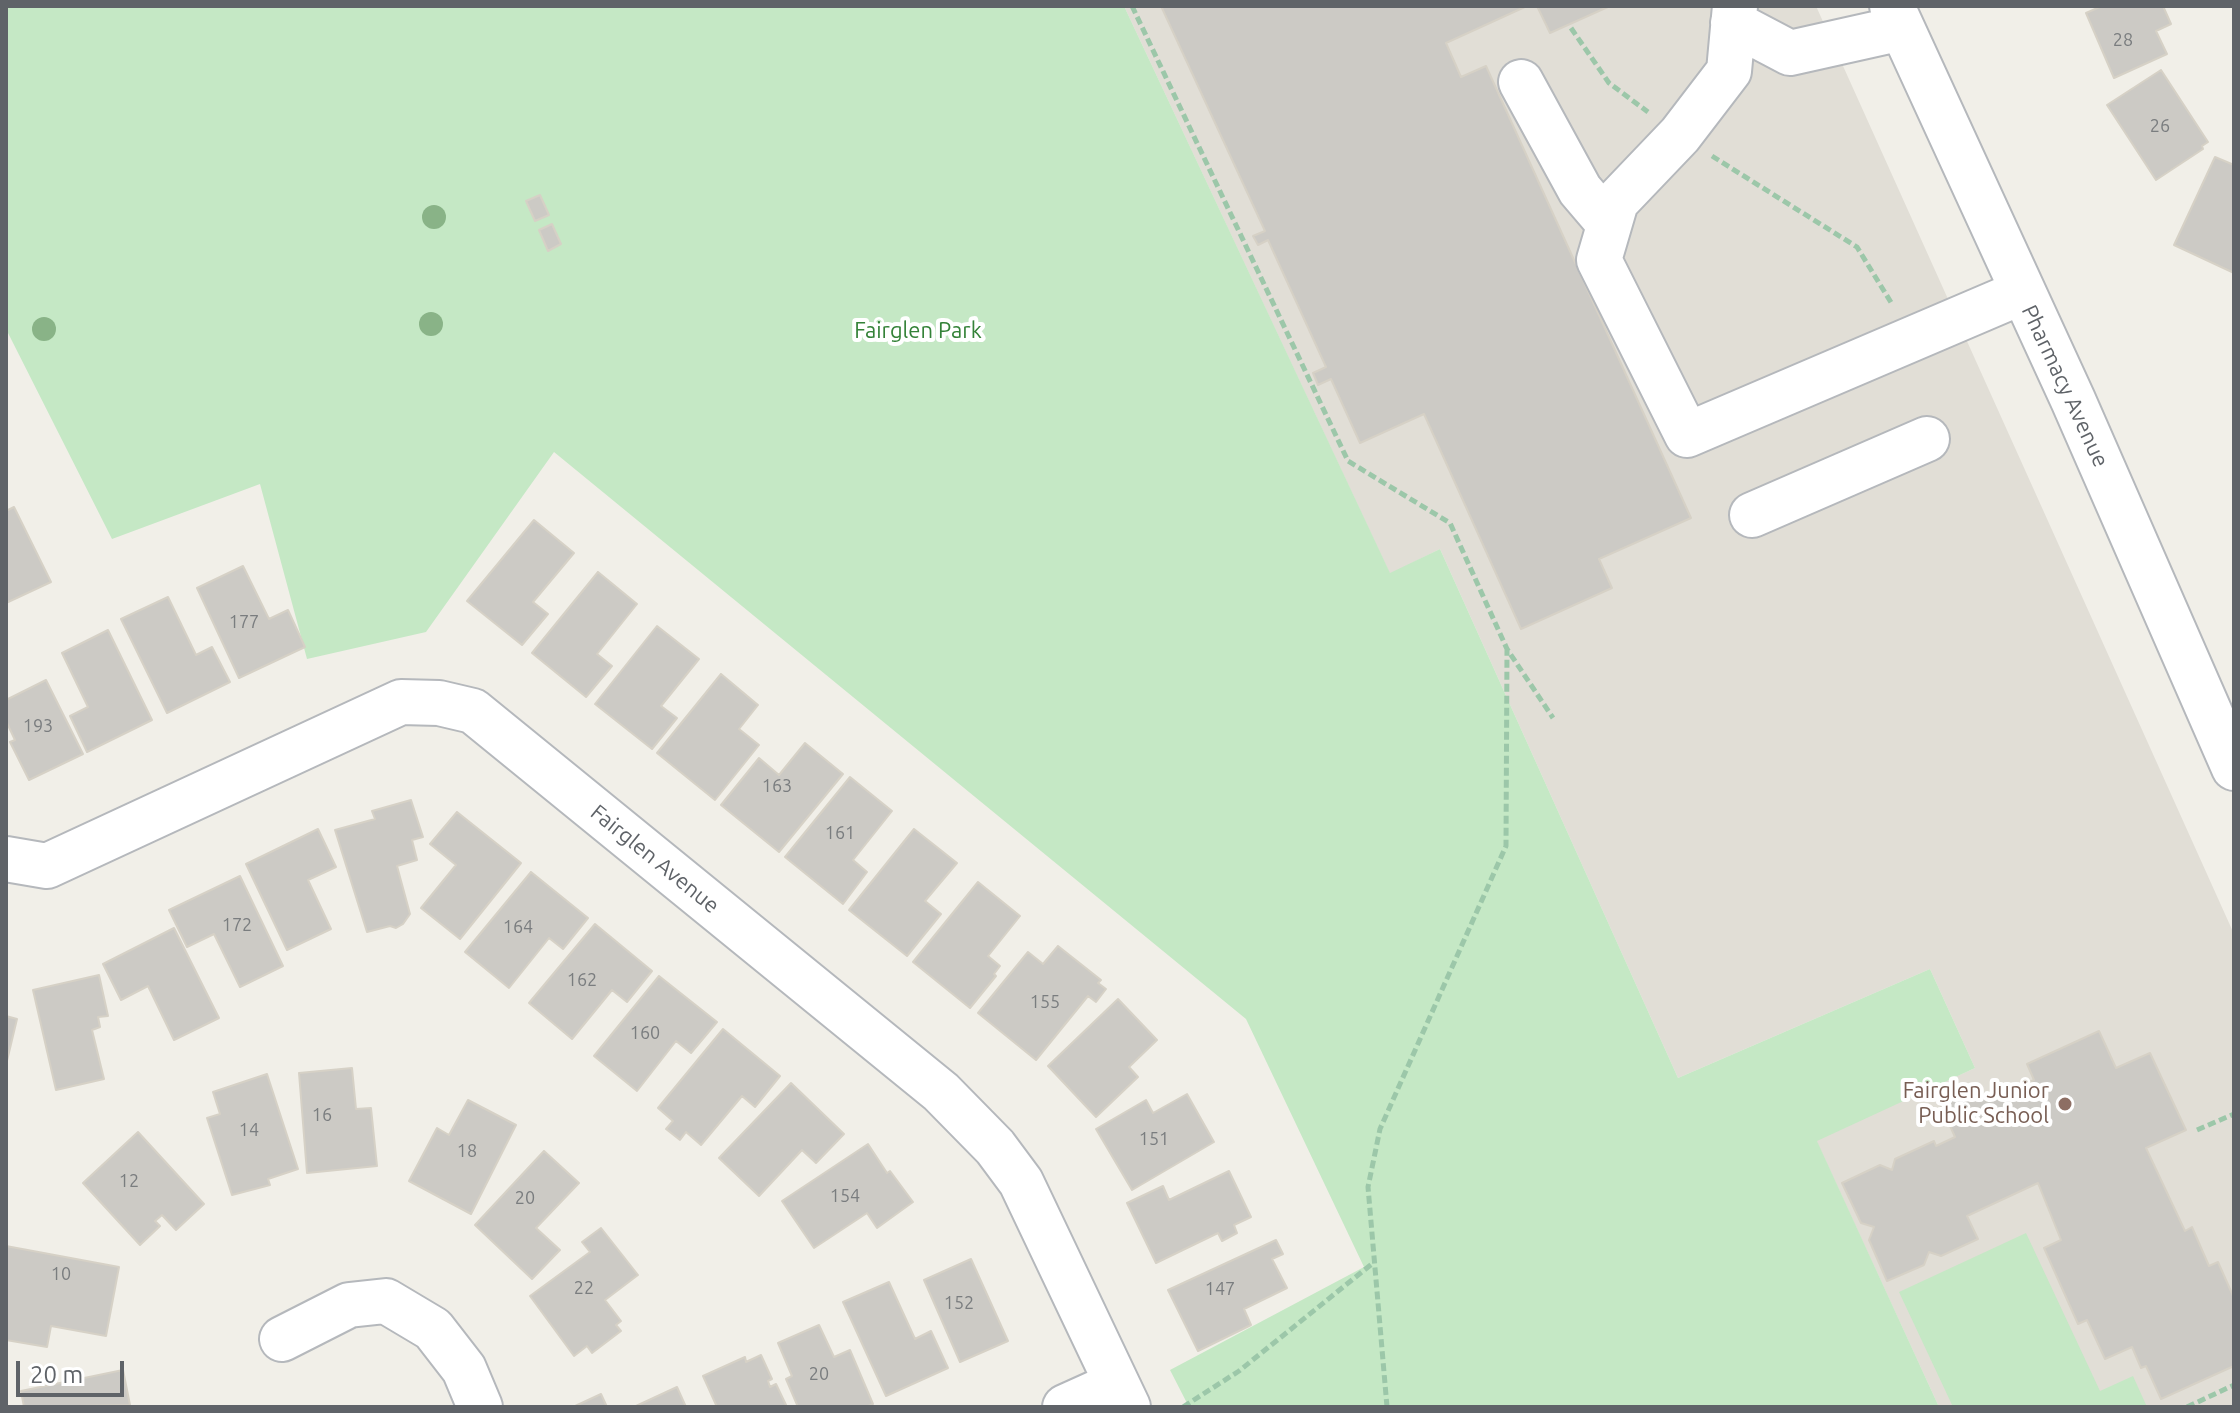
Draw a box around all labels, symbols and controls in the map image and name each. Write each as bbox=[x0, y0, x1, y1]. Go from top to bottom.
house number: 28 bbox=[2113, 29, 2133, 51]
house number: 26 bbox=[2150, 115, 2170, 137]
street label: Pharmacy Avenue bbox=[2016, 301, 2114, 471]
park label: Fairglen Park bbox=[854, 318, 982, 344]
house number: 177 bbox=[229, 611, 259, 633]
house number: 193 bbox=[23, 715, 53, 737]
house number: 163 bbox=[762, 775, 792, 797]
street label: Fairglen Avenue bbox=[585, 799, 725, 919]
house number: 161 bbox=[825, 822, 855, 844]
house number: 172 bbox=[222, 914, 252, 936]
house number: 164 bbox=[503, 916, 533, 938]
house number: 162 bbox=[567, 969, 597, 991]
house number: 155 bbox=[1030, 991, 1060, 1013]
house number: 160 bbox=[630, 1022, 660, 1044]
place label: Fairglen Junior Public School bbox=[1903, 1078, 2049, 1130]
marker: Fairglen Junior Public School bbox=[2056, 1095, 2074, 1113]
house number: 16 bbox=[312, 1104, 332, 1126]
house number: 14 bbox=[239, 1119, 259, 1141]
house number: 151 bbox=[1139, 1128, 1169, 1150]
house number: 18 bbox=[457, 1140, 477, 1162]
house number: 12 bbox=[119, 1170, 139, 1192]
house number: 154 bbox=[830, 1185, 860, 1207]
house number: 20 bbox=[515, 1187, 535, 1209]
house number: 10 bbox=[51, 1263, 71, 1285]
house number: 22 bbox=[574, 1277, 594, 1299]
house number: 147 bbox=[1205, 1278, 1235, 1300]
house number: 152 bbox=[944, 1292, 974, 1314]
scale bar bbox=[20, 1345, 128, 1395]
text: 20 m bbox=[30, 1361, 83, 1388]
house number: 20 bbox=[809, 1363, 829, 1385]

